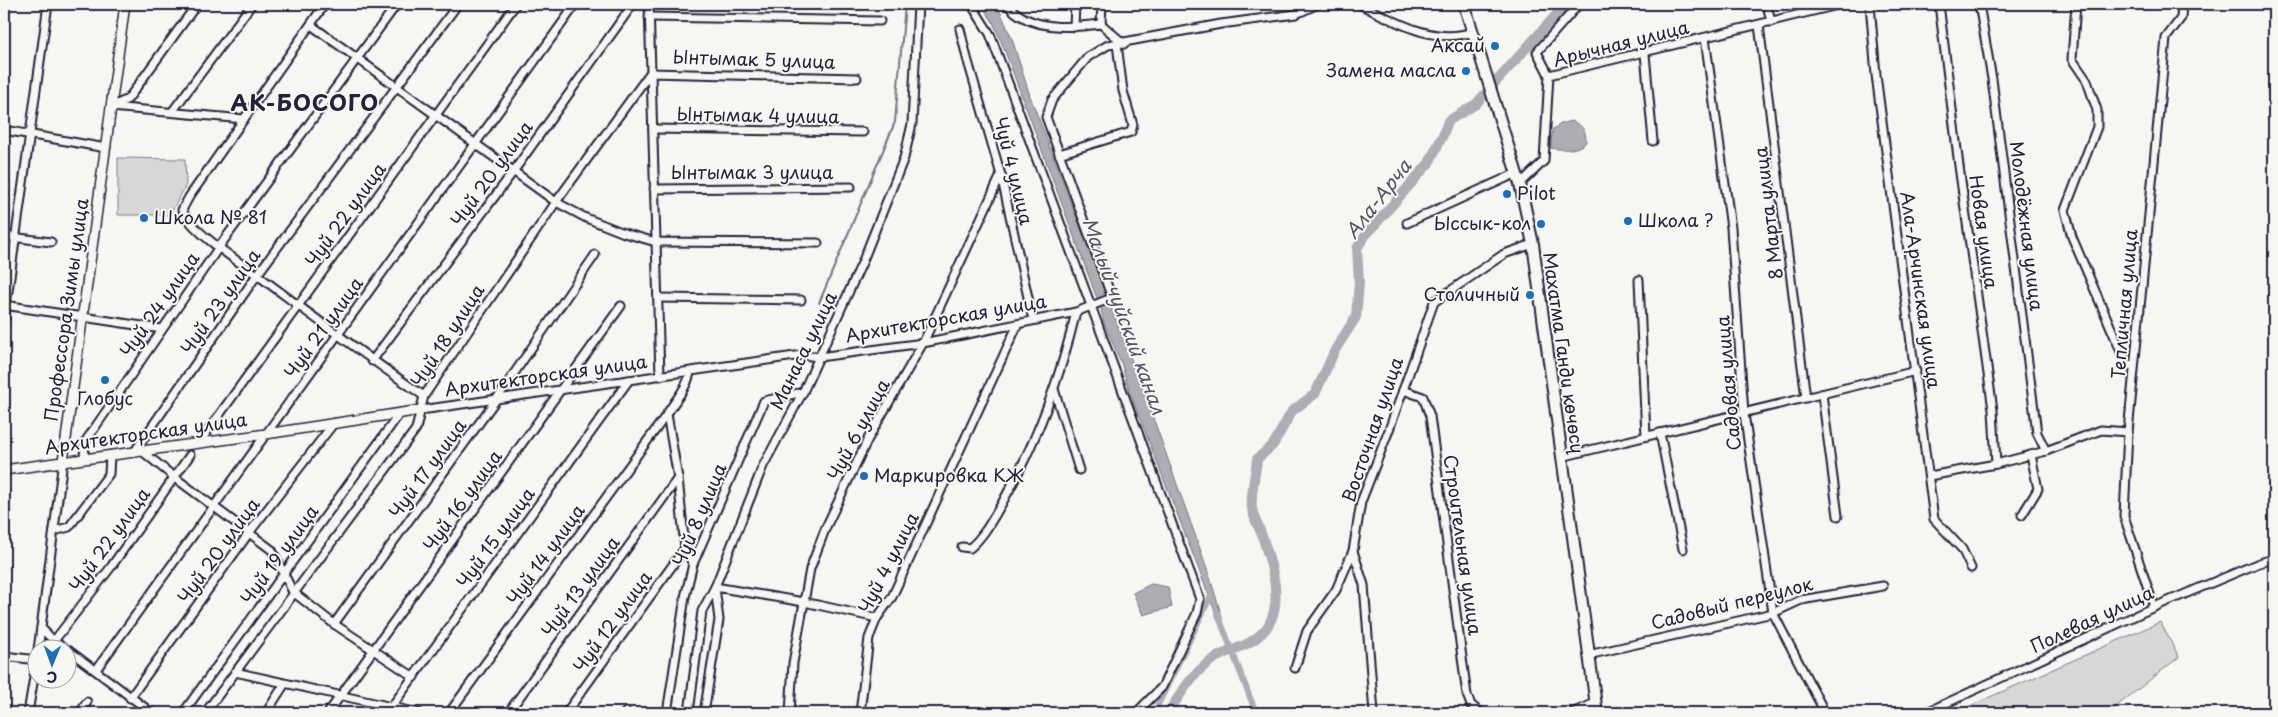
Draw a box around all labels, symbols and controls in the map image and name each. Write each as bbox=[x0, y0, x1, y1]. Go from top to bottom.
street label: Арычная улица bbox=[1550, 12, 1692, 72]
place label: Аксай bbox=[1431, 31, 1485, 58]
marker: Аксай bbox=[1489, 40, 1501, 52]
street label: Ынтымак 5 улица bbox=[672, 42, 837, 75]
place label: Замена масла bbox=[1326, 56, 1457, 83]
marker: Замена масла bbox=[1460, 65, 1472, 77]
district label: АК-БОСОГО bbox=[231, 85, 379, 118]
street label: Ынтымак 4 улица bbox=[676, 100, 840, 129]
street label: Чуй 20 улица bbox=[443, 114, 539, 232]
street label: Чуй 4 улица bbox=[988, 114, 1041, 228]
street label: Молодёжная улица bbox=[2004, 139, 2051, 313]
street label: 8 Марта улица bbox=[1746, 145, 1789, 281]
water label: Ала-Арча bbox=[1337, 152, 1418, 244]
street label: Чуй 22 улица bbox=[298, 156, 392, 272]
street label: Ынтымак 3 улица bbox=[671, 158, 834, 185]
street label: Новая улица bbox=[1963, 173, 2006, 291]
place label: Pilot bbox=[1517, 179, 1556, 206]
marker: Pilot bbox=[1501, 188, 1513, 200]
street label: Ала-Арчинская улица bbox=[1894, 189, 1949, 391]
street label: Профессора Зимы улица bbox=[36, 196, 95, 423]
place label: Школа № 81 bbox=[154, 203, 267, 230]
place label: Школа ? bbox=[1638, 206, 1713, 233]
place label: Ыссык-кол bbox=[1434, 209, 1531, 236]
marker: Школа № 81 bbox=[138, 212, 150, 224]
water label: Малый чуйский канал bbox=[1076, 213, 1174, 418]
marker: Школа ? bbox=[1622, 215, 1634, 227]
marker: Ыссык-кол bbox=[1535, 218, 1547, 230]
street label: Тепличная улица bbox=[2104, 227, 2144, 380]
street label: Чуй 23 улица bbox=[173, 242, 267, 359]
street label: Чуй 24 улица bbox=[112, 245, 205, 362]
street label: Махатма Ганди көчөсү bbox=[1537, 250, 1592, 456]
street label: Чуй 21 улица bbox=[277, 270, 369, 383]
street label: Чуй 18 улица bbox=[403, 278, 491, 392]
place label: Столичный bbox=[1423, 280, 1520, 307]
street label: Манаса улица bbox=[762, 286, 843, 414]
street label: Архитекторская улица bbox=[843, 286, 1049, 349]
marker: Столичный bbox=[1524, 289, 1536, 301]
street label: Садовая улица bbox=[1708, 314, 1747, 452]
street label: Архитекторская улица bbox=[443, 347, 649, 402]
street label: Восточная улица bbox=[1334, 353, 1409, 506]
street label: Чуй 6 улица bbox=[820, 373, 896, 485]
marker: Глобус bbox=[99, 374, 111, 386]
place label: Глобус bbox=[77, 384, 133, 411]
street label: Архитекторская улица bbox=[43, 405, 249, 460]
street label: Чуй 17 улица bbox=[382, 413, 472, 523]
street label: Чуй 16 улица bbox=[416, 443, 508, 556]
street label: Строительная улица bbox=[1437, 453, 1490, 637]
street label: Чуй 8 улица bbox=[665, 458, 733, 570]
place label: Маркировка КЖ bbox=[874, 461, 1024, 488]
marker: Маркировка КЖ bbox=[858, 470, 870, 482]
street label: Чуй 22 улица bbox=[62, 481, 156, 597]
street label: Чуй 15 улица bbox=[449, 481, 541, 593]
street label: Чуй 20 улица bbox=[170, 491, 266, 609]
street label: Чуй 19 улица bbox=[233, 498, 325, 610]
street label: Чуй 14 улица bbox=[499, 498, 591, 610]
street label: Чуй 4 улица bbox=[851, 506, 925, 618]
street label: Чуй 13 улица bbox=[534, 530, 626, 642]
street label: Чуй 12 улица bbox=[566, 564, 658, 677]
street label: Садовый переулок bbox=[1648, 569, 1816, 636]
street label: Полевая улица bbox=[2025, 578, 2158, 659]
north arrow bbox=[28, 640, 78, 690]
text: С bbox=[46, 667, 57, 688]

